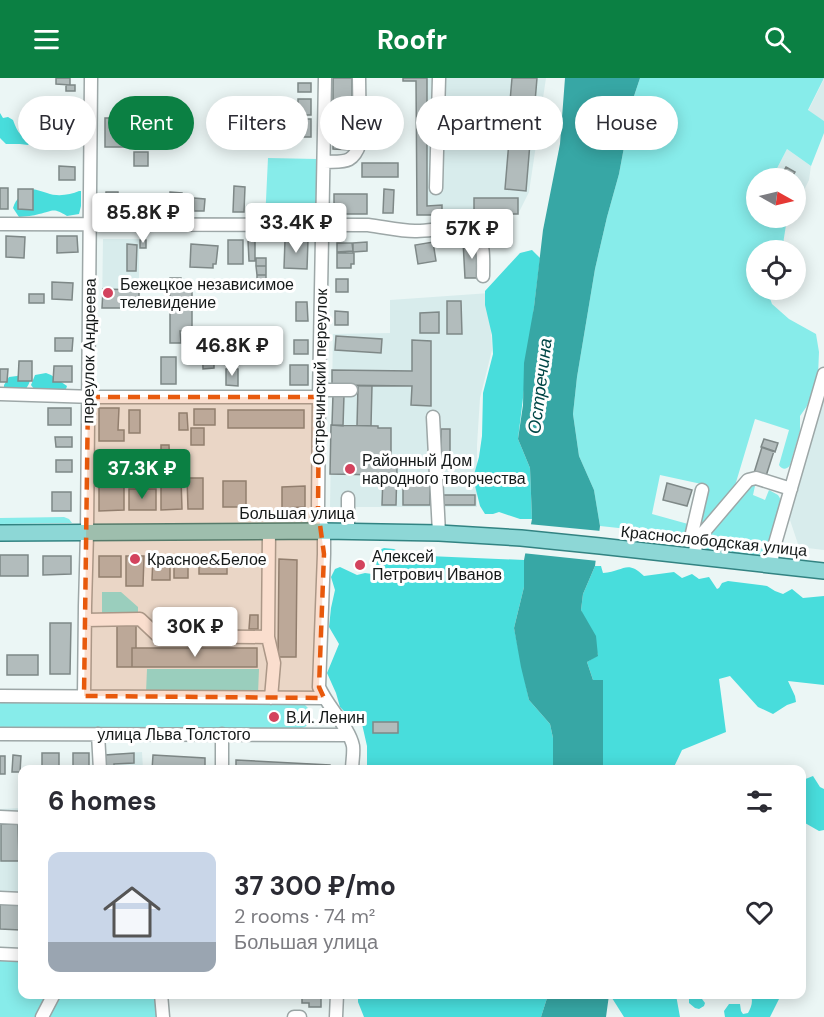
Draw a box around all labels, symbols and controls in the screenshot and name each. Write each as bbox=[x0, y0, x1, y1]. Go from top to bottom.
text: Roofr bbox=[377, 22, 447, 57]
icon: menu bbox=[30, 23, 63, 56]
icon: search bbox=[761, 23, 794, 56]
chip: Buy bbox=[18, 96, 96, 150]
chip: Rent bbox=[108, 96, 194, 150]
chip: Filters bbox=[206, 96, 308, 150]
chip: New bbox=[320, 96, 404, 150]
chip: Apartment bbox=[416, 96, 563, 150]
chip: House bbox=[575, 96, 678, 150]
north arrow bbox=[746, 168, 806, 228]
map controls bbox=[746, 168, 806, 300]
pin: 85.8K ₽ bbox=[88, 193, 198, 244]
text: 85.8K ₽ bbox=[106, 199, 180, 225]
pin: 33.4K ₽ bbox=[241, 203, 351, 254]
text: 33.4K ₽ bbox=[260, 209, 333, 235]
pin: 57K ₽ bbox=[430, 209, 514, 260]
text: 57K ₽ bbox=[445, 215, 499, 241]
button: locate bbox=[746, 240, 806, 300]
place label: Бежецкое независимое телевидение bbox=[120, 274, 294, 313]
street label: переулок Андреева bbox=[77, 278, 101, 424]
marker: Бежецкое независимое телевидение bbox=[101, 286, 115, 300]
street label: Остречинский переулок bbox=[308, 288, 332, 465]
pin: 46.8K ₽ bbox=[177, 326, 287, 377]
text: 46.8K ₽ bbox=[195, 332, 269, 358]
water label: Остречина bbox=[522, 337, 558, 435]
pin: 37.3K ₽ bbox=[87, 449, 197, 500]
place label: Районный Дом народного творчества bbox=[362, 450, 526, 489]
text: 37.3K ₽ bbox=[107, 455, 177, 481]
marker: Районный Дом народного творчества bbox=[343, 462, 357, 476]
street label: Большая улица bbox=[239, 503, 355, 524]
street label: Краснослободская улица bbox=[620, 521, 808, 561]
place label: Алексей Петрович Иванов bbox=[372, 546, 502, 585]
place label: Красное&Белое bbox=[147, 549, 267, 570]
marker: Красное&Белое bbox=[128, 552, 142, 566]
marker: Алексей Петрович Иванов bbox=[353, 558, 367, 572]
pin: 30K ₽ bbox=[153, 607, 237, 658]
text: 30K ₽ bbox=[167, 613, 223, 639]
place label: В.И. Ленин bbox=[286, 707, 365, 728]
marker: В.И. Ленин bbox=[267, 710, 281, 724]
street label: улица Льва Толстого bbox=[97, 724, 251, 745]
text: 6 homes bbox=[48, 784, 156, 818]
icon: filters bbox=[743, 785, 776, 818]
text: 37 300 ₽/mo bbox=[234, 869, 396, 903]
icon: home bbox=[96, 876, 168, 948]
icon: heart bbox=[743, 896, 776, 929]
text: 2 rooms · 74 m² bbox=[234, 903, 375, 929]
text: Большая улица bbox=[234, 929, 378, 955]

